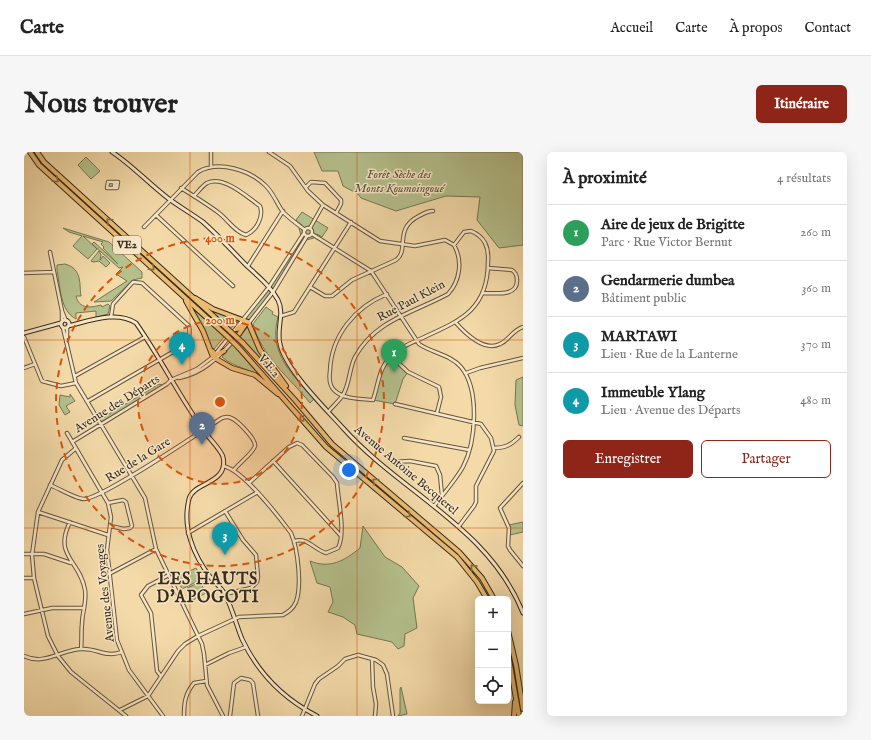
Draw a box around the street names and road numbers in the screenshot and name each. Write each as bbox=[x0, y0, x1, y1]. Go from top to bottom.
road number: VE2 bbox=[113, 236, 141, 254]
street label: Rue Paul Klein bbox=[375, 277, 448, 325]
street label: V.E.2 bbox=[254, 350, 284, 381]
street label: Avenue des Départs bbox=[71, 372, 163, 438]
street label: Avenue Antoine Becquerel bbox=[349, 421, 462, 519]
street label: Rue de la Gare bbox=[103, 434, 174, 486]
street label: Avenue des Voyages bbox=[92, 543, 118, 644]

